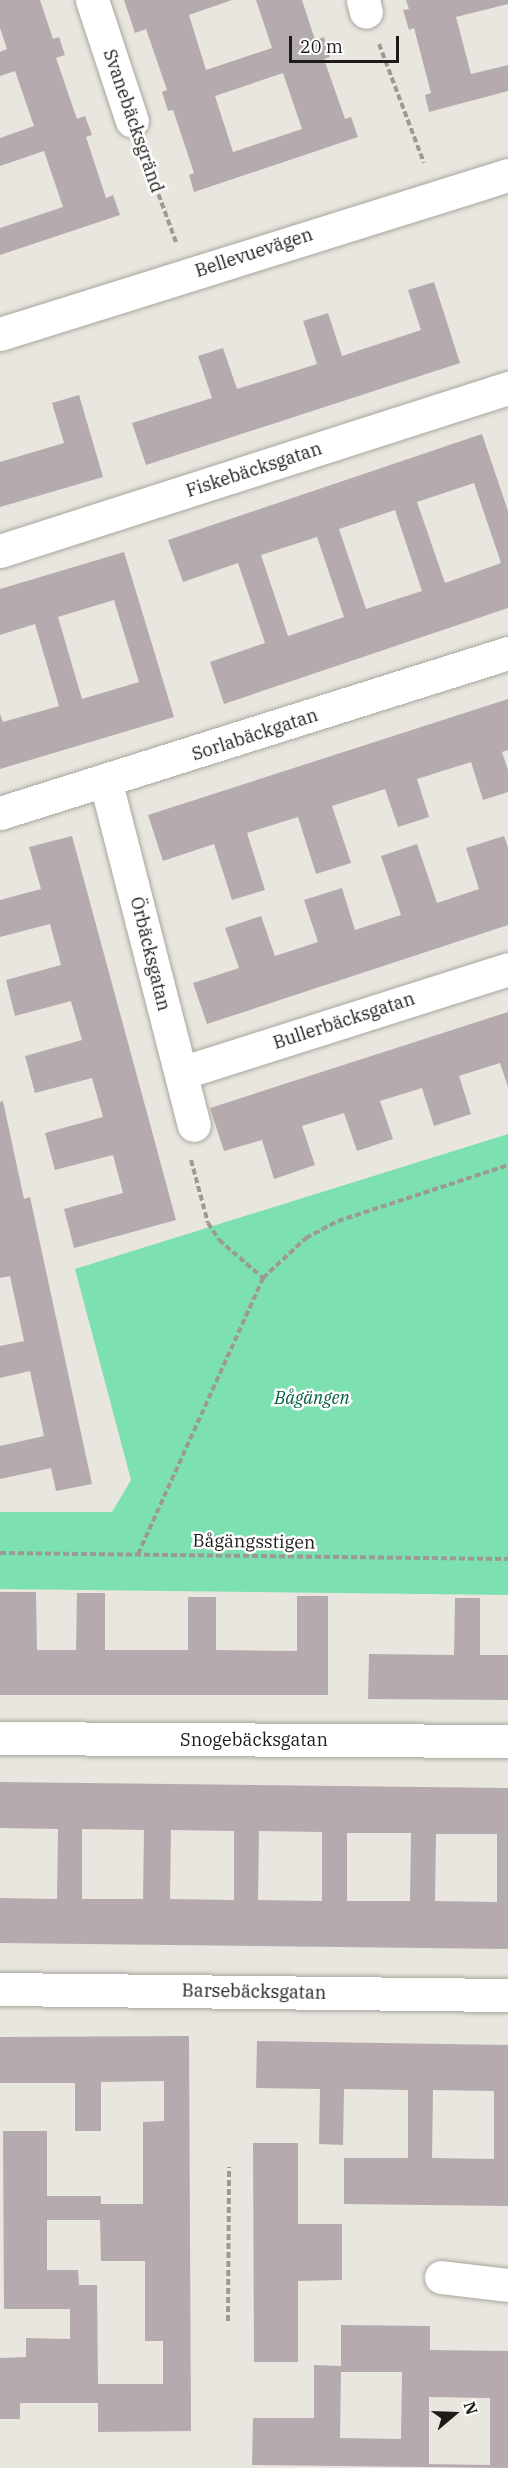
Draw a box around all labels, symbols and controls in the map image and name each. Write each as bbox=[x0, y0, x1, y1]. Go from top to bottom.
scale bar bbox=[292, 24, 402, 62]
text: 20 m bbox=[300, 35, 343, 58]
street label: Svanebäcksgränd bbox=[98, 46, 168, 196]
street label: Bellevuevägen bbox=[192, 224, 316, 282]
street label: Fiskebäcksgatan bbox=[183, 438, 325, 502]
street label: Sorlabäckgatan bbox=[189, 704, 321, 766]
street label: Örbäcksgatan bbox=[125, 895, 175, 1013]
street label: Bullerbäcksgatan bbox=[270, 988, 418, 1054]
park label: Bågängen bbox=[274, 1387, 350, 1409]
street label: Bågängsstigen bbox=[192, 1530, 316, 1554]
street label: Snogebäcksgatan bbox=[180, 1729, 328, 1751]
street label: Barsebäcksgatan bbox=[182, 1980, 326, 2004]
north arrow bbox=[424, 2384, 484, 2444]
text: N bbox=[460, 2399, 483, 2417]

